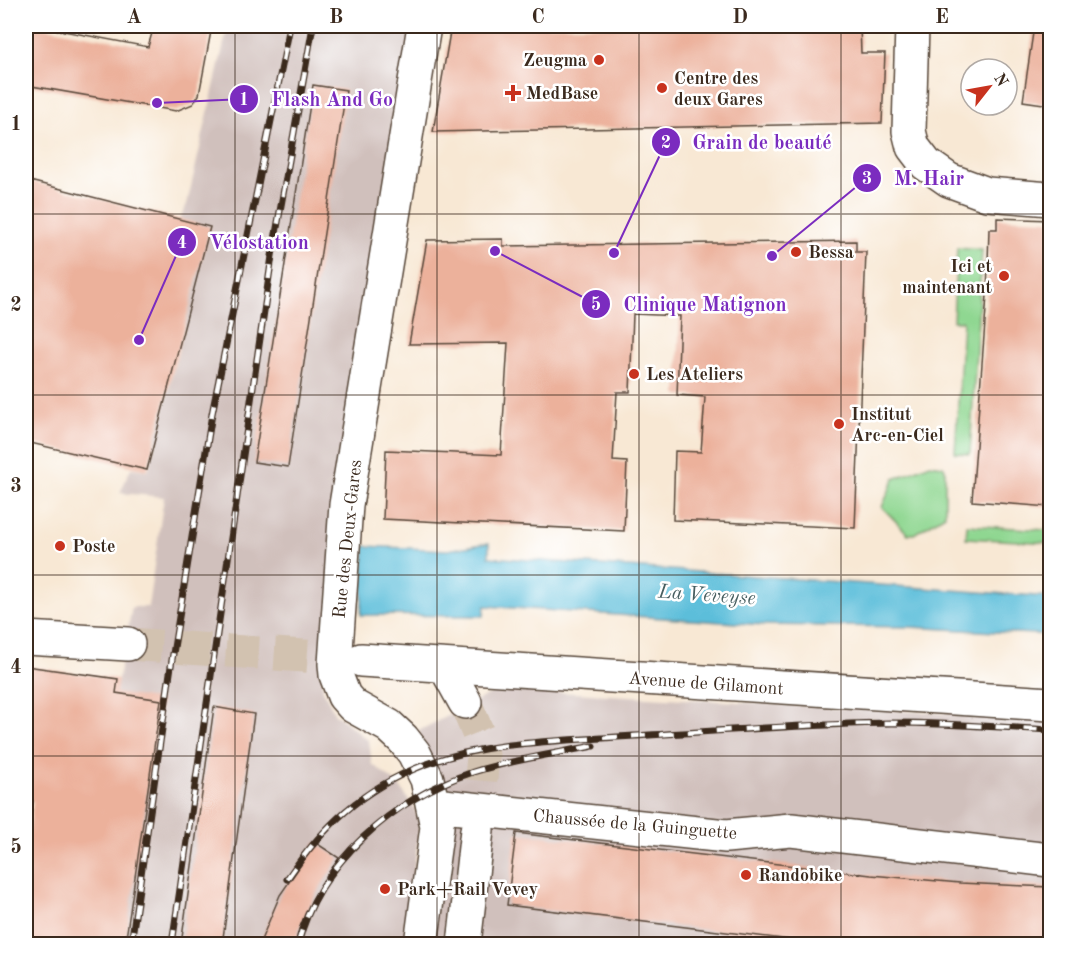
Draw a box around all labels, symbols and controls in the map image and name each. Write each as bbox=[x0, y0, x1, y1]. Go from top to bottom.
text: A bbox=[126, 8, 142, 28]
text: B bbox=[329, 8, 343, 28]
text: C bbox=[531, 8, 545, 28]
text: D bbox=[732, 8, 748, 28]
text: E bbox=[935, 8, 949, 28]
place label: Zeugma bbox=[523, 52, 587, 70]
marker: Zeugma bbox=[592, 53, 606, 67]
north arrow bbox=[959, 57, 1019, 117]
place label: Centre des deux Gares bbox=[674, 70, 763, 109]
text: N bbox=[990, 71, 1011, 90]
callout: Flash And Go bbox=[229, 80, 405, 118]
marker: Centre des deux Gares bbox=[655, 81, 669, 95]
marker: MedBase bbox=[504, 84, 522, 102]
place label: MedBase bbox=[526, 85, 598, 103]
text: 1 bbox=[239, 91, 249, 109]
text: Flash And Go bbox=[271, 91, 393, 111]
text: 1 bbox=[10, 115, 22, 135]
callout: Grain de beauté bbox=[651, 123, 844, 161]
text: 2 bbox=[661, 134, 671, 152]
text: Grain de beauté bbox=[692, 134, 832, 154]
callout: M. Hair bbox=[852, 159, 976, 197]
text: 3 bbox=[862, 170, 872, 188]
text: M. Hair bbox=[894, 170, 964, 190]
callout: Vélostation bbox=[167, 223, 321, 261]
text: 4 bbox=[177, 234, 187, 252]
text: Vélostation bbox=[209, 234, 309, 254]
place label: Bessa bbox=[808, 244, 854, 262]
marker: Bessa bbox=[789, 245, 803, 259]
place label: Ici et maintenant bbox=[902, 258, 992, 297]
marker: Ici et maintenant bbox=[997, 269, 1011, 283]
callout: Clinique Matignon bbox=[581, 285, 798, 323]
text: 2 bbox=[10, 296, 22, 316]
text: 5 bbox=[591, 296, 601, 314]
text: Clinique Matignon bbox=[623, 296, 787, 316]
place label: Les Ateliers bbox=[646, 366, 743, 384]
marker: Les Ateliers bbox=[627, 367, 641, 381]
place label: Institut Arc-en-Ciel bbox=[851, 406, 944, 445]
marker: Institut Arc-en-Ciel bbox=[832, 417, 846, 431]
street label: Rue des Deux-Gares bbox=[331, 459, 365, 619]
text: 3 bbox=[10, 477, 22, 497]
place label: Poste bbox=[72, 538, 116, 556]
marker: Poste bbox=[53, 539, 67, 553]
water label: La Veveyse bbox=[656, 583, 756, 609]
text: 4 bbox=[10, 658, 22, 678]
street label: Avenue de Gilamont bbox=[628, 670, 784, 698]
street label: Chaussée de la Guinguette bbox=[532, 807, 738, 843]
text: 5 bbox=[10, 837, 22, 858]
place label: Randobike bbox=[758, 867, 842, 885]
marker: Randobike bbox=[739, 868, 753, 882]
place label: Park+Rail Vevey bbox=[397, 881, 538, 899]
marker: Park+Rail Vevey bbox=[378, 882, 392, 896]

